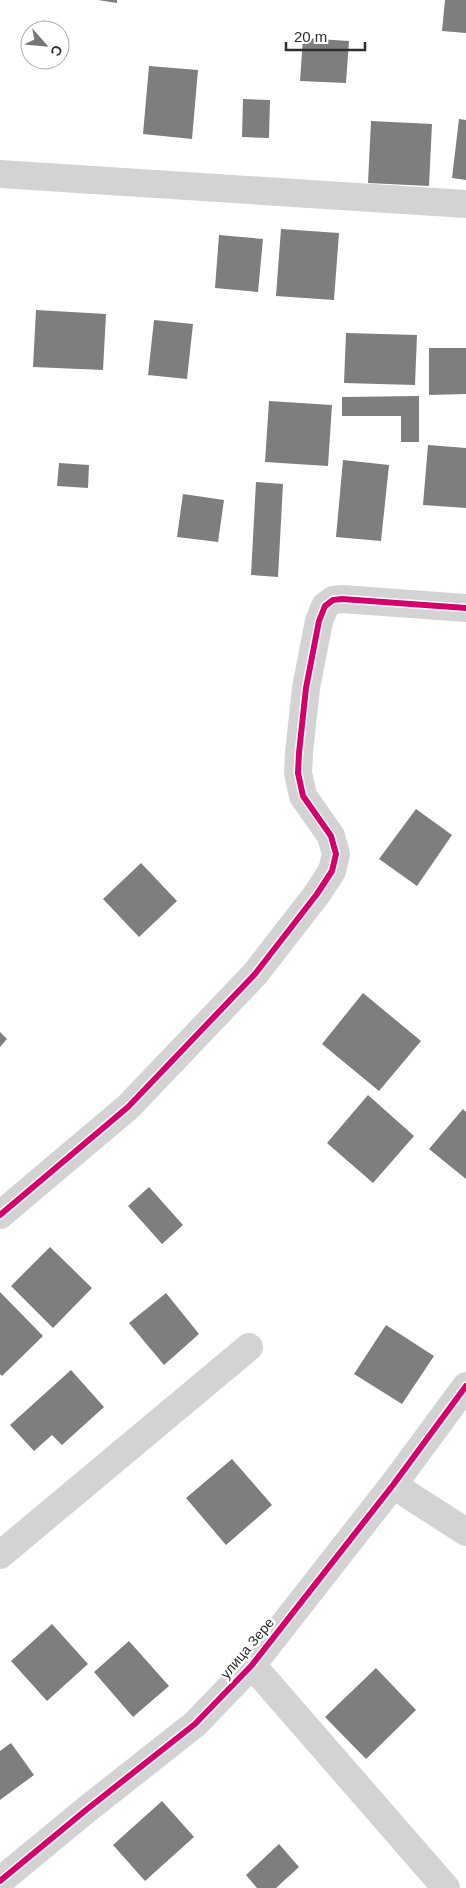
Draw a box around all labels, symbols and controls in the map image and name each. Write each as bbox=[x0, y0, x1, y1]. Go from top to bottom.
north arrow bbox=[20, 20, 70, 70]
scale bar bbox=[286, 20, 365, 52]
text: 20 m bbox=[294, 28, 327, 45]
text: С bbox=[47, 43, 66, 59]
street label: улица Зере bbox=[217, 1614, 277, 1682]

